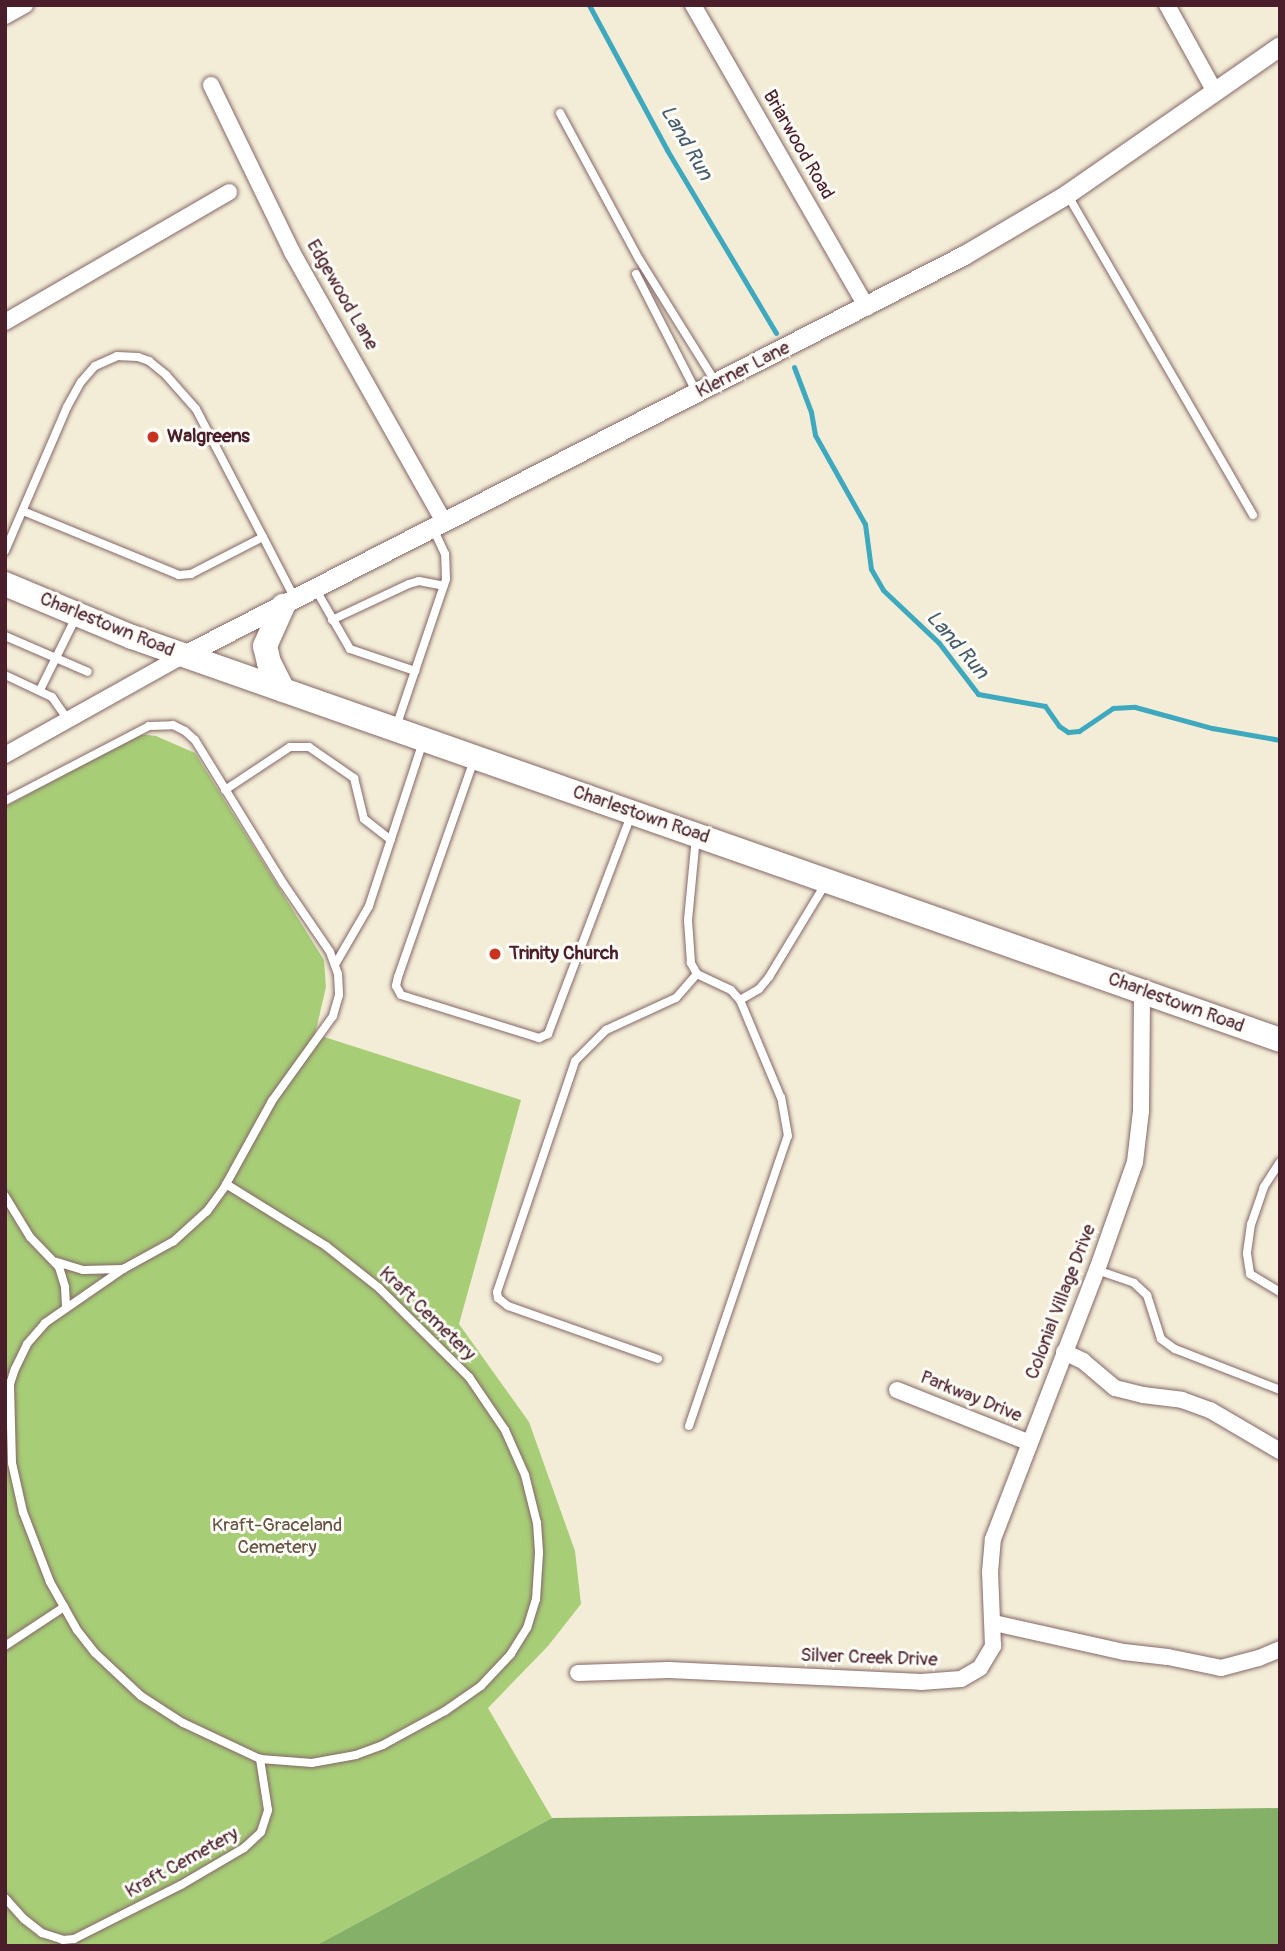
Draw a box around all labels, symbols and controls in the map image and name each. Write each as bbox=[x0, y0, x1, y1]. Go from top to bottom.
street label: Briarwood Road bbox=[757, 86, 839, 204]
water label: Land Run bbox=[655, 101, 717, 185]
street label: Edgewood Lane bbox=[301, 236, 383, 354]
street label: Klerner Lane bbox=[692, 337, 794, 403]
place label: Walgreens bbox=[167, 426, 250, 448]
marker: Walgreens bbox=[145, 429, 161, 445]
street label: Charlestown Road bbox=[36, 588, 178, 662]
water label: Land Run bbox=[920, 606, 994, 684]
street label: Charlestown Road bbox=[570, 781, 712, 849]
place label: Trinity Church bbox=[509, 943, 619, 965]
marker: Trinity Church bbox=[487, 946, 503, 962]
street label: Charlestown Road bbox=[1105, 968, 1247, 1038]
street label: Colonial Village Drive bbox=[1021, 1221, 1101, 1383]
street label: Kraft Cemetery bbox=[374, 1262, 480, 1366]
street label: Parkway Drive bbox=[917, 1366, 1025, 1428]
park label: Kraft-Graceland Cemetery bbox=[212, 1515, 342, 1559]
street label: Silver Creek Drive bbox=[800, 1644, 938, 1672]
street label: Kraft Cemetery bbox=[122, 1823, 242, 1903]

